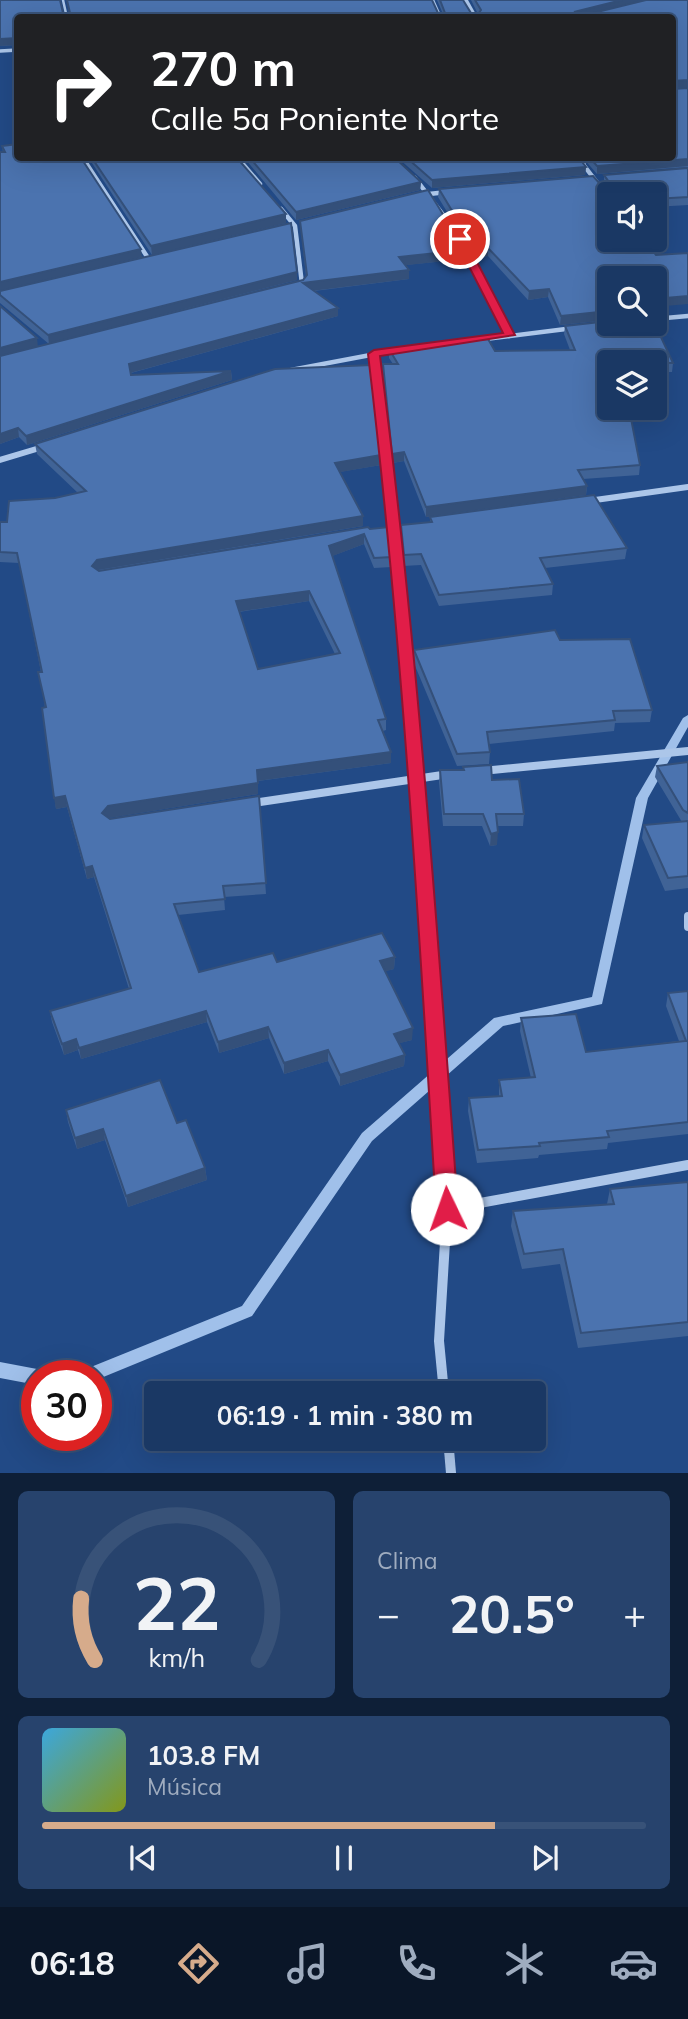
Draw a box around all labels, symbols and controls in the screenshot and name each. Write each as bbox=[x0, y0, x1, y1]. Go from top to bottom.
text: 270 m bbox=[150, 37, 296, 98]
icon: right bbox=[35, 42, 126, 133]
text: Calle 5a Poniente Norte bbox=[150, 98, 499, 138]
map controls bbox=[597, 182, 667, 420]
button: sound bbox=[597, 182, 667, 252]
pin bbox=[430, 209, 490, 269]
icon: arrive bbox=[441, 220, 479, 258]
button: search bbox=[597, 266, 667, 336]
button: layers bbox=[597, 350, 667, 420]
position arrow bbox=[410, 1172, 484, 1246]
speed limit sign: 30 bbox=[21, 1360, 112, 1451]
text: 06:19 · 1 min · 380 m bbox=[217, 1399, 473, 1432]
text: Clima bbox=[377, 1546, 438, 1575]
text: 22 bbox=[133, 1558, 220, 1649]
text: 20.5° bbox=[448, 1581, 575, 1646]
text: − bbox=[377, 1590, 400, 1638]
text: + bbox=[623, 1590, 646, 1638]
text: km/h bbox=[148, 1642, 205, 1673]
text: 103.8 FM bbox=[147, 1739, 260, 1772]
text: Música bbox=[147, 1772, 222, 1801]
icon: previous bbox=[124, 1839, 162, 1877]
icon: pause bbox=[325, 1839, 363, 1877]
icon: next bbox=[526, 1839, 564, 1877]
icon: directions bbox=[174, 1939, 223, 1988]
icon: music bbox=[283, 1939, 332, 1988]
icon: phone bbox=[392, 1939, 441, 1988]
icon: climate bbox=[500, 1939, 549, 1988]
icon: car bbox=[609, 1939, 658, 1988]
text: 06:18 bbox=[30, 1943, 115, 1983]

